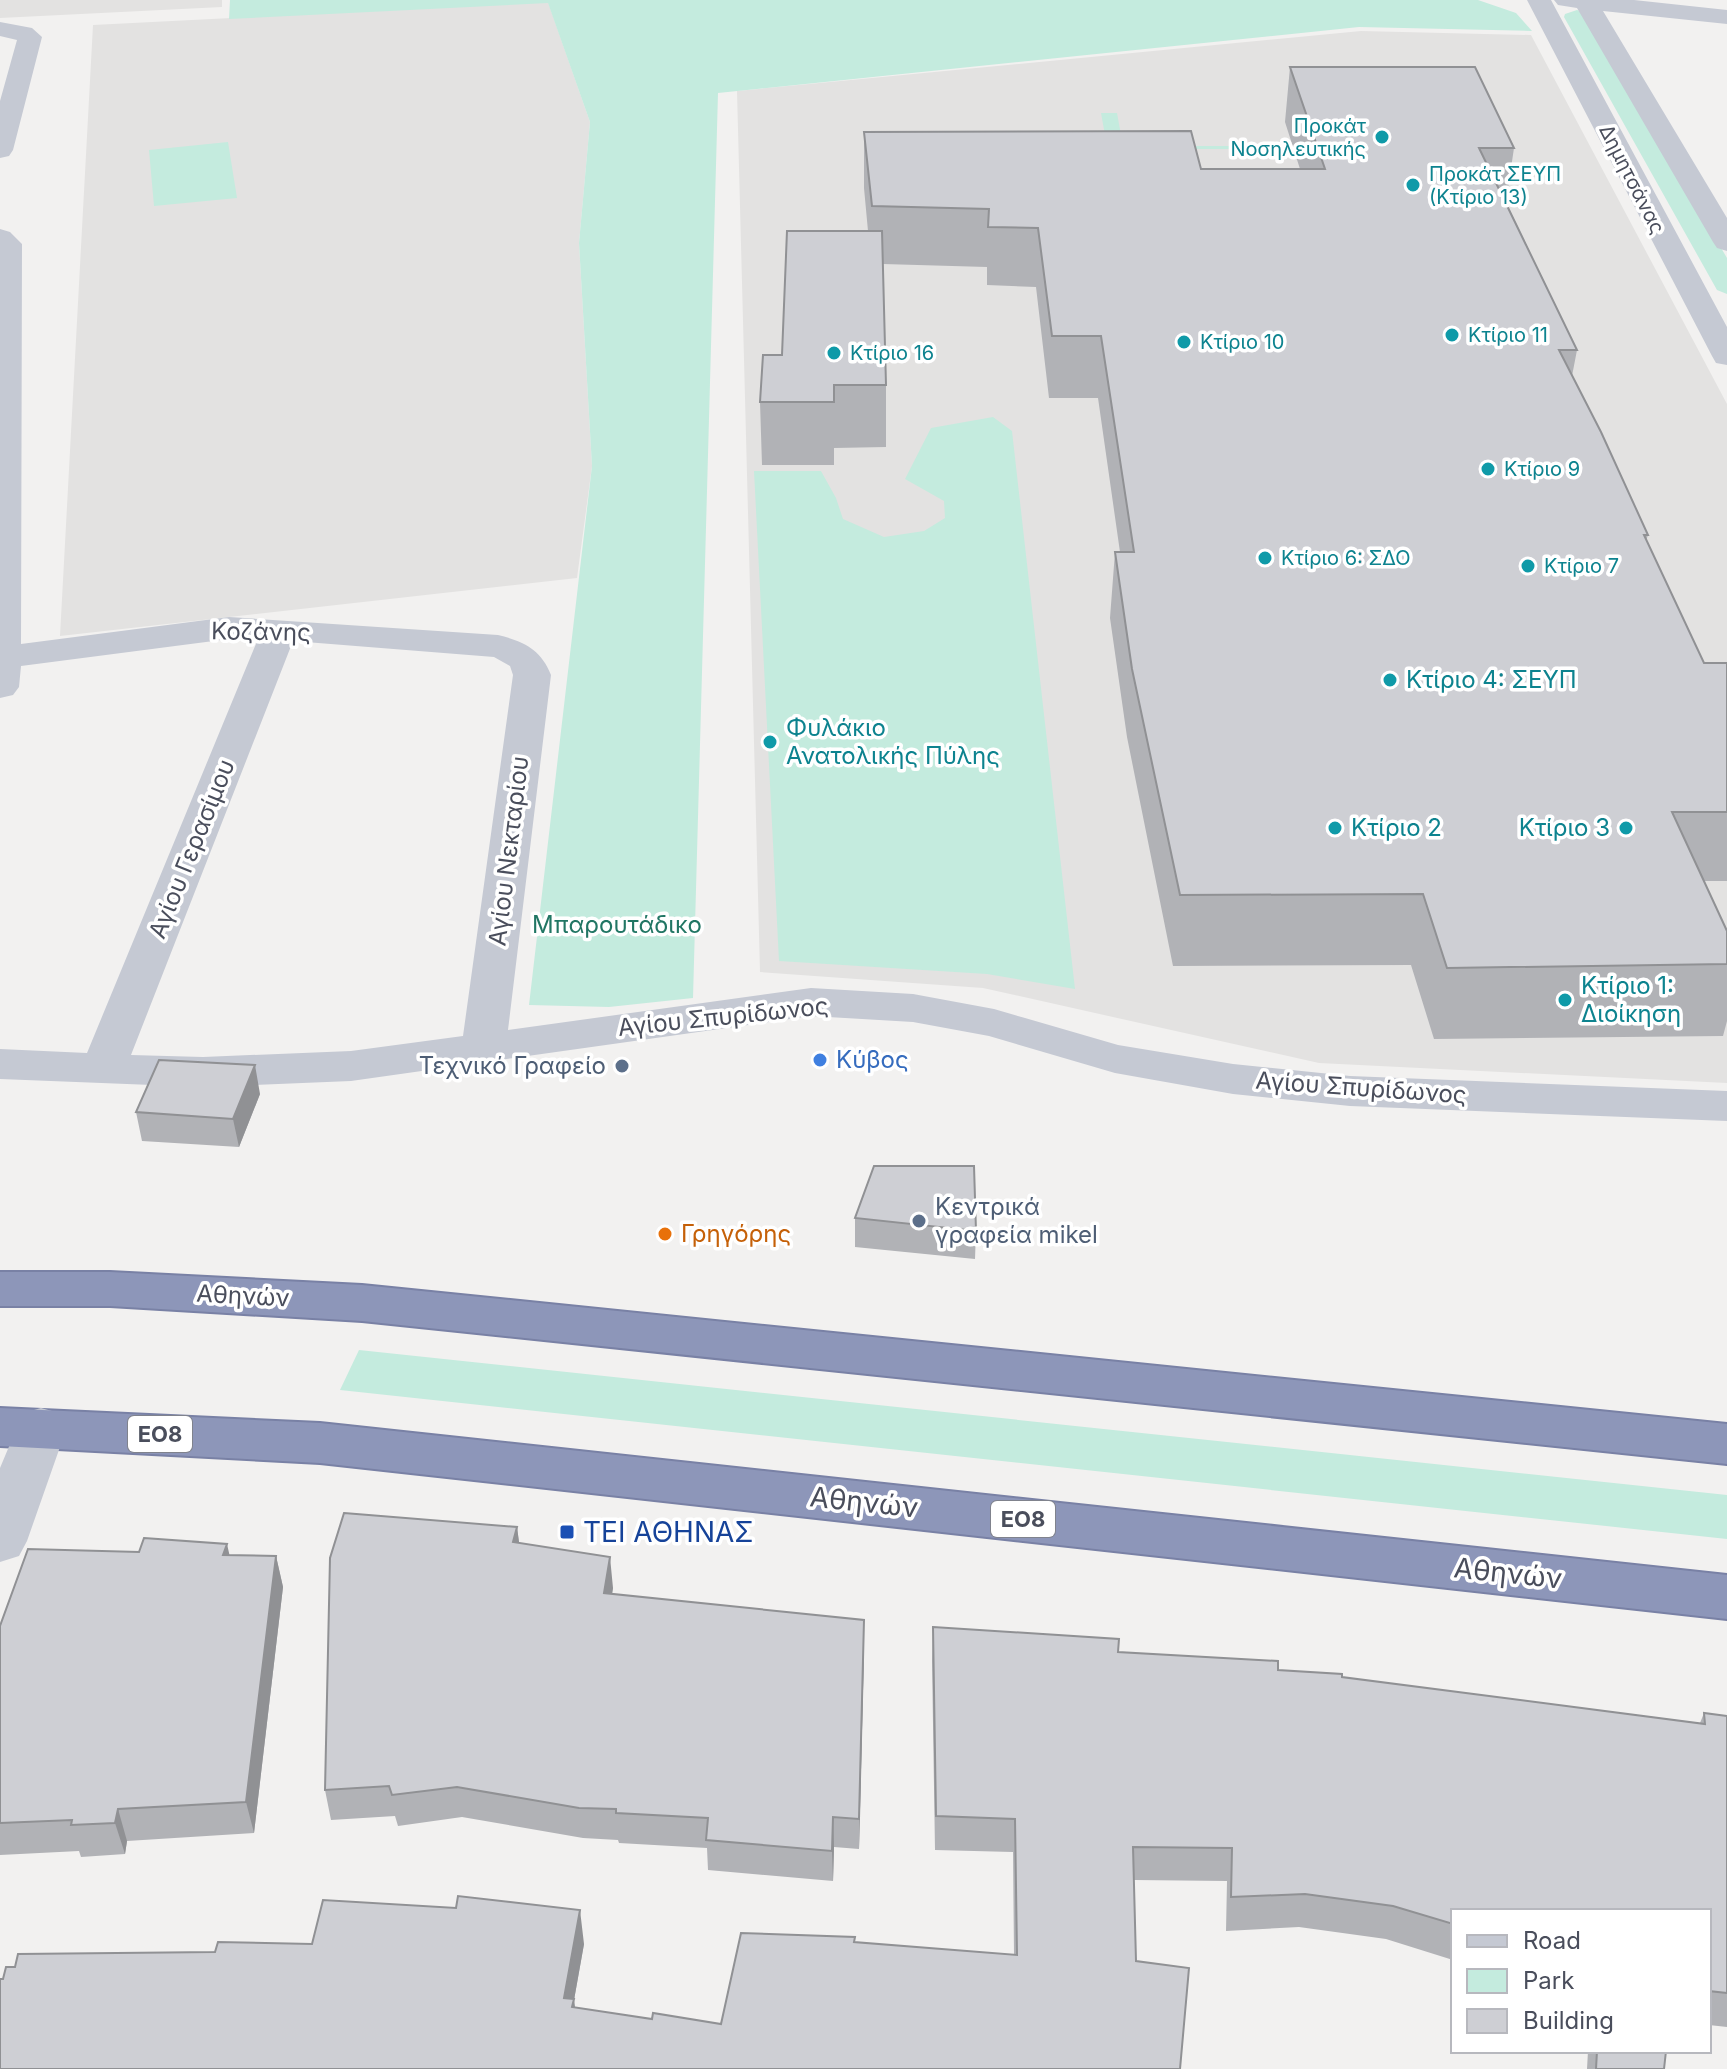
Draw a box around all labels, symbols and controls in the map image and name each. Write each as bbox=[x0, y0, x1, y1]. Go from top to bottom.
place label: Προκάτ Νοσηλευτικής bbox=[1230, 114, 1367, 161]
street label: Δημητσάνας bbox=[1594, 120, 1670, 238]
marker: Προκάτ Νοσηλευτικής bbox=[1373, 128, 1391, 146]
place label: Προκάτ ΣΕΥΠ (Κτίριο 13) bbox=[1429, 162, 1561, 209]
marker: Προκάτ ΣΕΥΠ (Κτίριο 13) bbox=[1404, 176, 1422, 194]
place label: Κτίριο 11 bbox=[1468, 323, 1548, 347]
marker: Κτίριο 11 bbox=[1443, 326, 1461, 344]
place label: Κτίριο 10 bbox=[1200, 330, 1284, 354]
marker: Κτίριο 10 bbox=[1175, 333, 1193, 351]
place label: Κτίριο 16 bbox=[850, 341, 934, 365]
marker: Κτίριο 16 bbox=[825, 344, 843, 362]
place label: Κτίριο 9 bbox=[1504, 457, 1580, 481]
marker: Κτίριο 9 bbox=[1479, 460, 1497, 478]
place label: Κτίριο 6: ΣΔΟ bbox=[1281, 546, 1410, 570]
marker: Κτίριο 6: ΣΔΟ bbox=[1256, 549, 1274, 567]
place label: Κτίριο 7 bbox=[1544, 554, 1619, 578]
marker: Κτίριο 7 bbox=[1519, 557, 1537, 575]
street label: Κοζάνης bbox=[211, 616, 311, 647]
place label: Κτίριο 4: ΣΕΥΠ bbox=[1406, 665, 1577, 694]
marker: Κτίριο 4: ΣΕΥΠ bbox=[1381, 671, 1399, 689]
place label: Φυλάκιο Ανατολικής Πύλης bbox=[786, 713, 1000, 770]
marker: Φυλάκιο Ανατολικής Πύλης bbox=[761, 733, 779, 751]
street label: Αγίου Νεκταρίου bbox=[482, 754, 535, 947]
street label: Αγίου Γερασίμου bbox=[142, 755, 241, 943]
place label: Κτίριο 2 bbox=[1351, 813, 1442, 842]
place label: Κτίριο 3 bbox=[1519, 813, 1610, 842]
marker: Κτίριο 2 bbox=[1326, 819, 1344, 837]
marker: Κτίριο 3 bbox=[1617, 819, 1635, 837]
park label: Μπαρουτάδικο bbox=[532, 910, 702, 939]
place label: Κτίριο 1: Διοίκηση bbox=[1581, 971, 1681, 1028]
street label: Αγίου Σπυρίδωνος bbox=[616, 991, 830, 1042]
marker: Κτίριο 1: Διοίκηση bbox=[1556, 991, 1574, 1009]
place label: Κύβος bbox=[836, 1045, 909, 1074]
place label: Τεχνικό Γραφείο bbox=[419, 1051, 606, 1080]
marker: Κύβος bbox=[811, 1051, 829, 1069]
marker: Τεχνικό Γραφείο bbox=[613, 1057, 631, 1075]
street label: Αγίου Σπυρίδωνος bbox=[1255, 1066, 1468, 1109]
place label: Κεντρικά γραφεία mikel bbox=[935, 1192, 1098, 1249]
marker: Κεντρικά γραφεία mikel bbox=[910, 1212, 928, 1230]
place label: Γρηγόρης bbox=[681, 1219, 791, 1248]
marker: Γρηγόρης bbox=[656, 1225, 674, 1243]
street label: Αθηνών bbox=[196, 1279, 290, 1312]
road number: ΕΟ8 bbox=[128, 1416, 192, 1452]
street label: Αθηνών bbox=[808, 1479, 920, 1525]
road number: ΕΟ8 bbox=[991, 1501, 1055, 1537]
place label: ΤΕΙ ΑΘΗΝΑΣ bbox=[583, 1515, 754, 1549]
marker: ΤΕΙ ΑΘΗΝΑΣ bbox=[558, 1523, 576, 1541]
street label: Αθηνών bbox=[1452, 1550, 1564, 1596]
legend bbox=[1451, 1909, 1711, 2053]
text: Road bbox=[1523, 1926, 1581, 1955]
text: Park bbox=[1523, 1966, 1574, 1995]
text: Building bbox=[1523, 2006, 1614, 2035]

